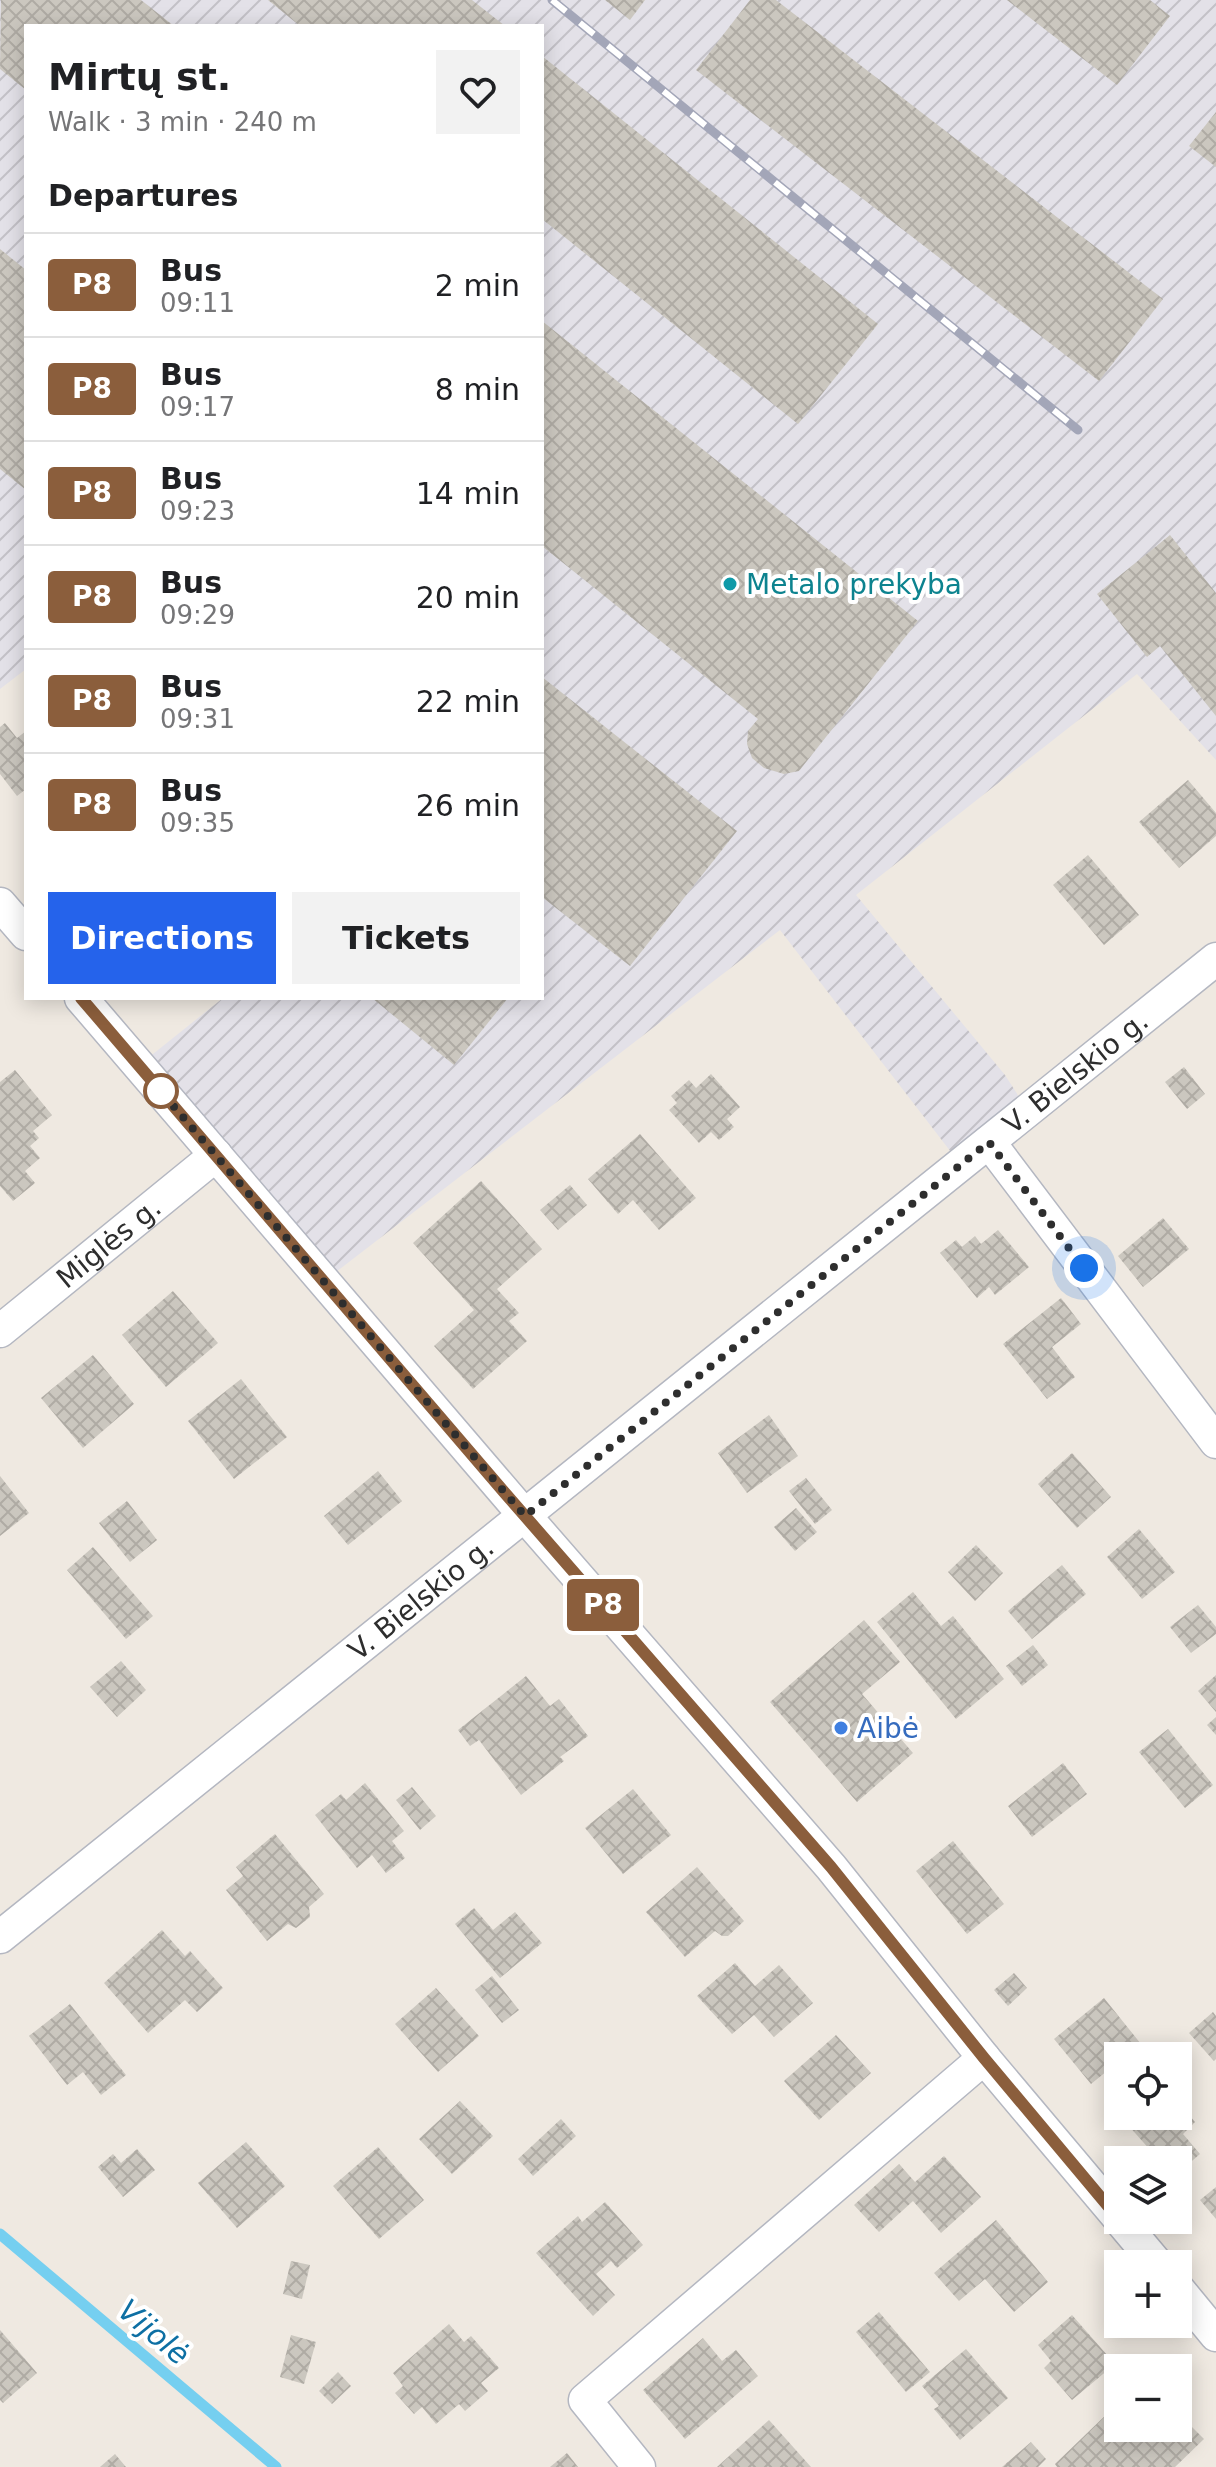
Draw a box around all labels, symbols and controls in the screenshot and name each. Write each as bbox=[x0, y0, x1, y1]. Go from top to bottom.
button: heart bbox=[436, 50, 520, 134]
text: Mirtų st. bbox=[48, 55, 231, 99]
text: Walk · 3 min · 240 m bbox=[48, 107, 317, 137]
text: Departures bbox=[48, 178, 238, 213]
text: Bus bbox=[160, 253, 222, 288]
text: P8 bbox=[72, 268, 112, 301]
text: 2 min bbox=[435, 268, 520, 303]
text: 09:11 bbox=[160, 288, 235, 318]
text: Bus bbox=[160, 357, 222, 392]
text: P8 bbox=[72, 372, 112, 405]
text: 8 min bbox=[435, 372, 520, 407]
text: 09:17 bbox=[160, 392, 235, 422]
text: Bus bbox=[160, 461, 222, 496]
text: P8 bbox=[72, 476, 112, 509]
text: 14 min bbox=[416, 476, 520, 511]
text: 09:23 bbox=[160, 496, 235, 526]
text: Bus bbox=[160, 565, 222, 600]
place label: Metalo prekyba bbox=[746, 568, 962, 601]
marker: Metalo prekyba bbox=[721, 575, 739, 593]
text: P8 bbox=[72, 580, 112, 613]
text: 20 min bbox=[416, 580, 520, 615]
text: 09:29 bbox=[160, 600, 235, 630]
text: Bus bbox=[160, 669, 222, 704]
text: P8 bbox=[72, 684, 112, 717]
text: 22 min bbox=[416, 684, 520, 719]
text: 09:31 bbox=[160, 704, 235, 734]
text: Bus bbox=[160, 773, 222, 808]
text: P8 bbox=[72, 788, 112, 821]
text: 26 min bbox=[416, 788, 520, 823]
text: 09:35 bbox=[160, 808, 235, 838]
button: Directions bbox=[48, 892, 276, 984]
button: Tickets bbox=[292, 892, 520, 984]
street label: V. Bielskio g. bbox=[996, 1004, 1155, 1140]
unlabelled marker bbox=[144, 1074, 178, 1108]
street label: Miglės g. bbox=[50, 1190, 167, 1295]
your location bbox=[1064, 1248, 1104, 1288]
street label: V. Bielskio g. bbox=[342, 1530, 500, 1667]
line badge: P8 bbox=[567, 1579, 639, 1631]
text: P8 bbox=[583, 1588, 623, 1621]
place label: Aibė bbox=[857, 1712, 919, 1745]
marker: Aibė bbox=[832, 1719, 850, 1737]
map controls bbox=[1104, 2042, 1192, 2442]
button: locate bbox=[1104, 2042, 1192, 2130]
button: layers bbox=[1104, 2146, 1192, 2234]
button: + bbox=[1104, 2250, 1192, 2338]
water label: Vijolė bbox=[111, 2292, 197, 2372]
button: − bbox=[1104, 2354, 1192, 2442]

